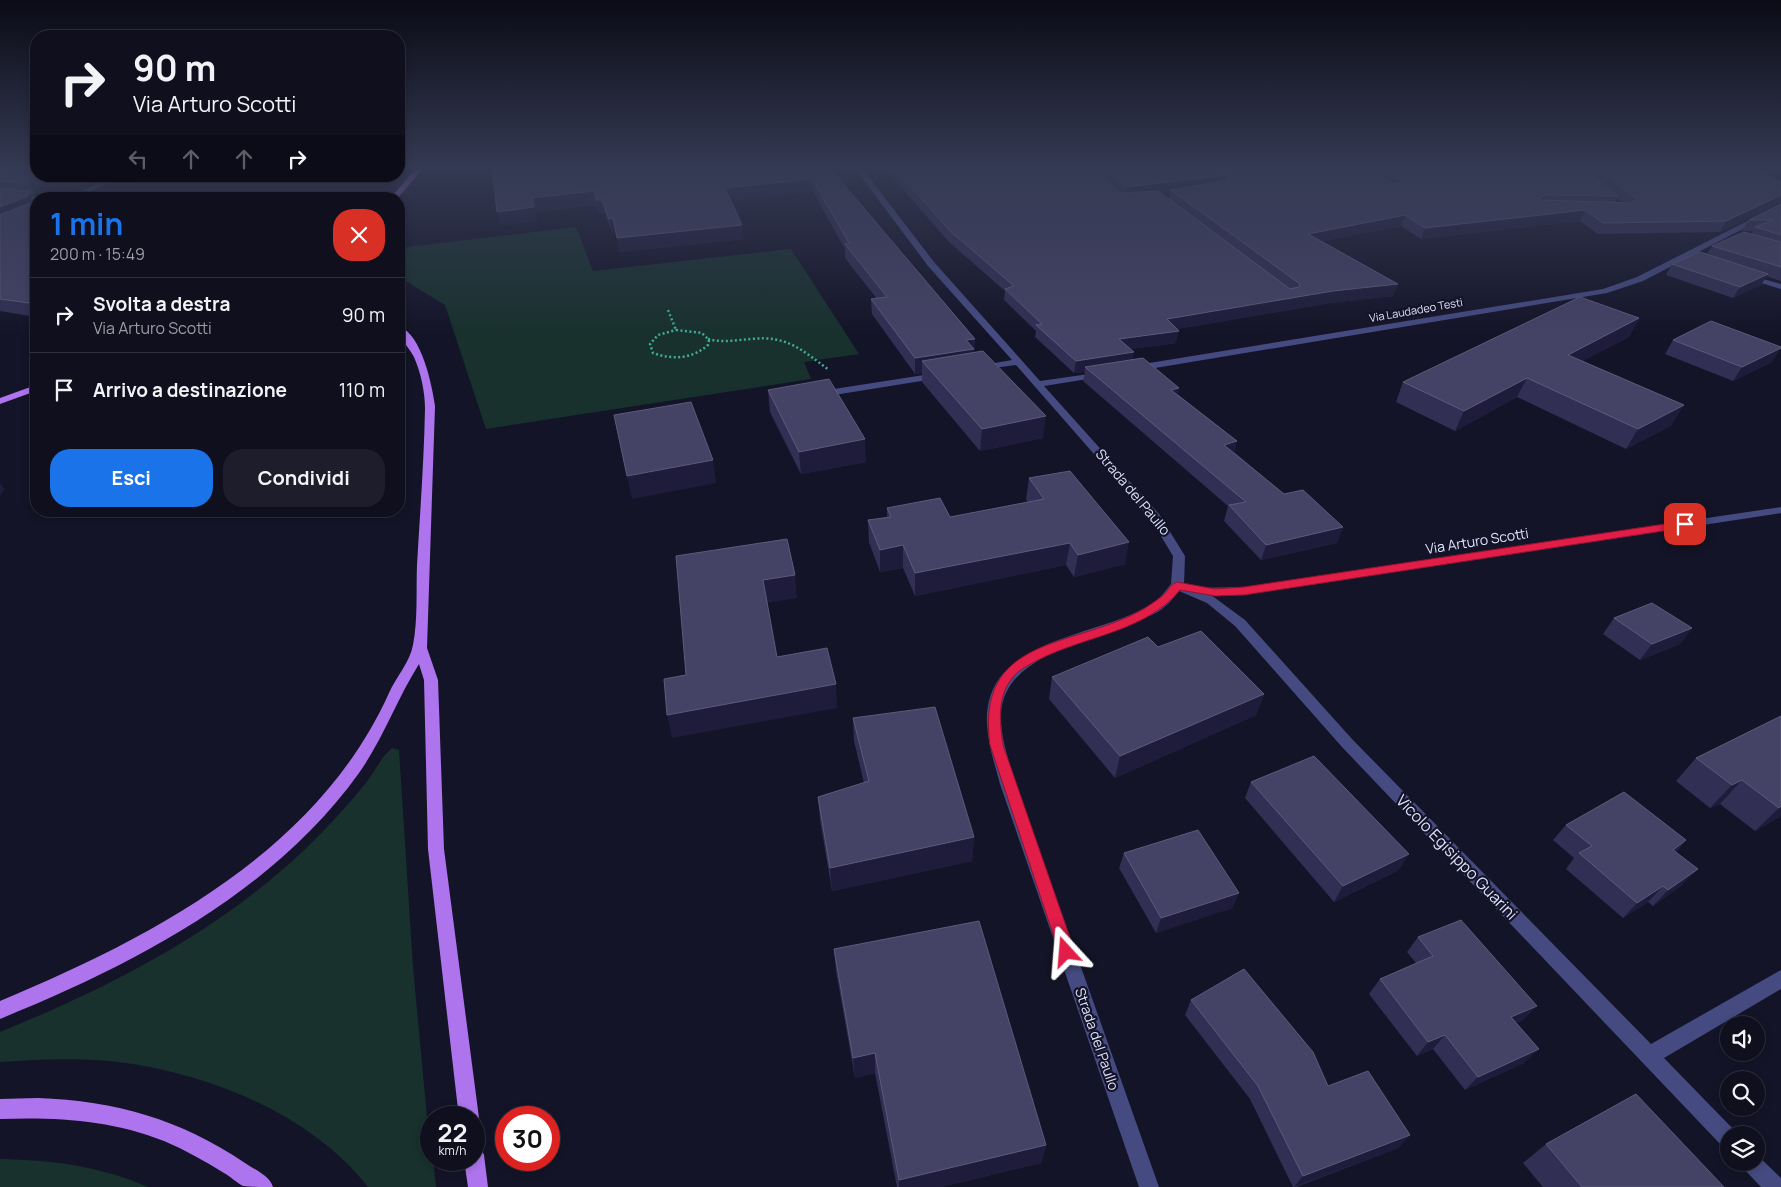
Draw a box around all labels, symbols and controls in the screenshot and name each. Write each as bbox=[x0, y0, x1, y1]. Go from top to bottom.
text: 90 m bbox=[133, 44, 216, 92]
icon: right bbox=[50, 50, 115, 115]
text: Via Arturo Scotti bbox=[133, 89, 296, 119]
icon: left bbox=[124, 145, 152, 173]
icon: ahead bbox=[177, 145, 205, 173]
icon: ahead bbox=[230, 145, 258, 173]
icon: right bbox=[283, 145, 311, 173]
text: 1 min bbox=[50, 203, 123, 244]
button: close bbox=[333, 209, 385, 261]
text: 200 m · 15:49 bbox=[50, 243, 145, 265]
text: Svolta a destra bbox=[93, 291, 230, 317]
street label: Via Laudadeo Testi bbox=[1368, 294, 1464, 325]
icon: right bbox=[50, 301, 78, 329]
text: 90 m bbox=[342, 302, 385, 328]
text: Via Arturo Scotti bbox=[93, 317, 212, 339]
icon: arrive bbox=[50, 376, 78, 404]
text: Arrivo a destinazione bbox=[93, 377, 287, 403]
text: 110 m bbox=[339, 377, 385, 403]
street label: Strada del Paullo bbox=[1092, 444, 1175, 539]
button: Esci bbox=[50, 449, 213, 507]
button: Condividi bbox=[223, 449, 385, 507]
pin bbox=[1664, 503, 1706, 545]
icon: arrive bbox=[1671, 510, 1699, 538]
street label: Via Arturo Scotti bbox=[1424, 523, 1530, 558]
street label: Vicolo Egisippo Guarini bbox=[1391, 790, 1523, 924]
position arrow bbox=[1039, 925, 1091, 977]
street label: Strada del Paullo bbox=[1071, 985, 1124, 1093]
map controls bbox=[1720, 1016, 1765, 1171]
button: sound bbox=[1720, 1016, 1765, 1061]
button: search bbox=[1720, 1071, 1765, 1116]
speed limit sign: 30 bbox=[495, 1106, 560, 1171]
text: 22 bbox=[438, 1115, 467, 1150]
button: layers bbox=[1720, 1126, 1765, 1171]
text: km/h bbox=[439, 1142, 466, 1159]

